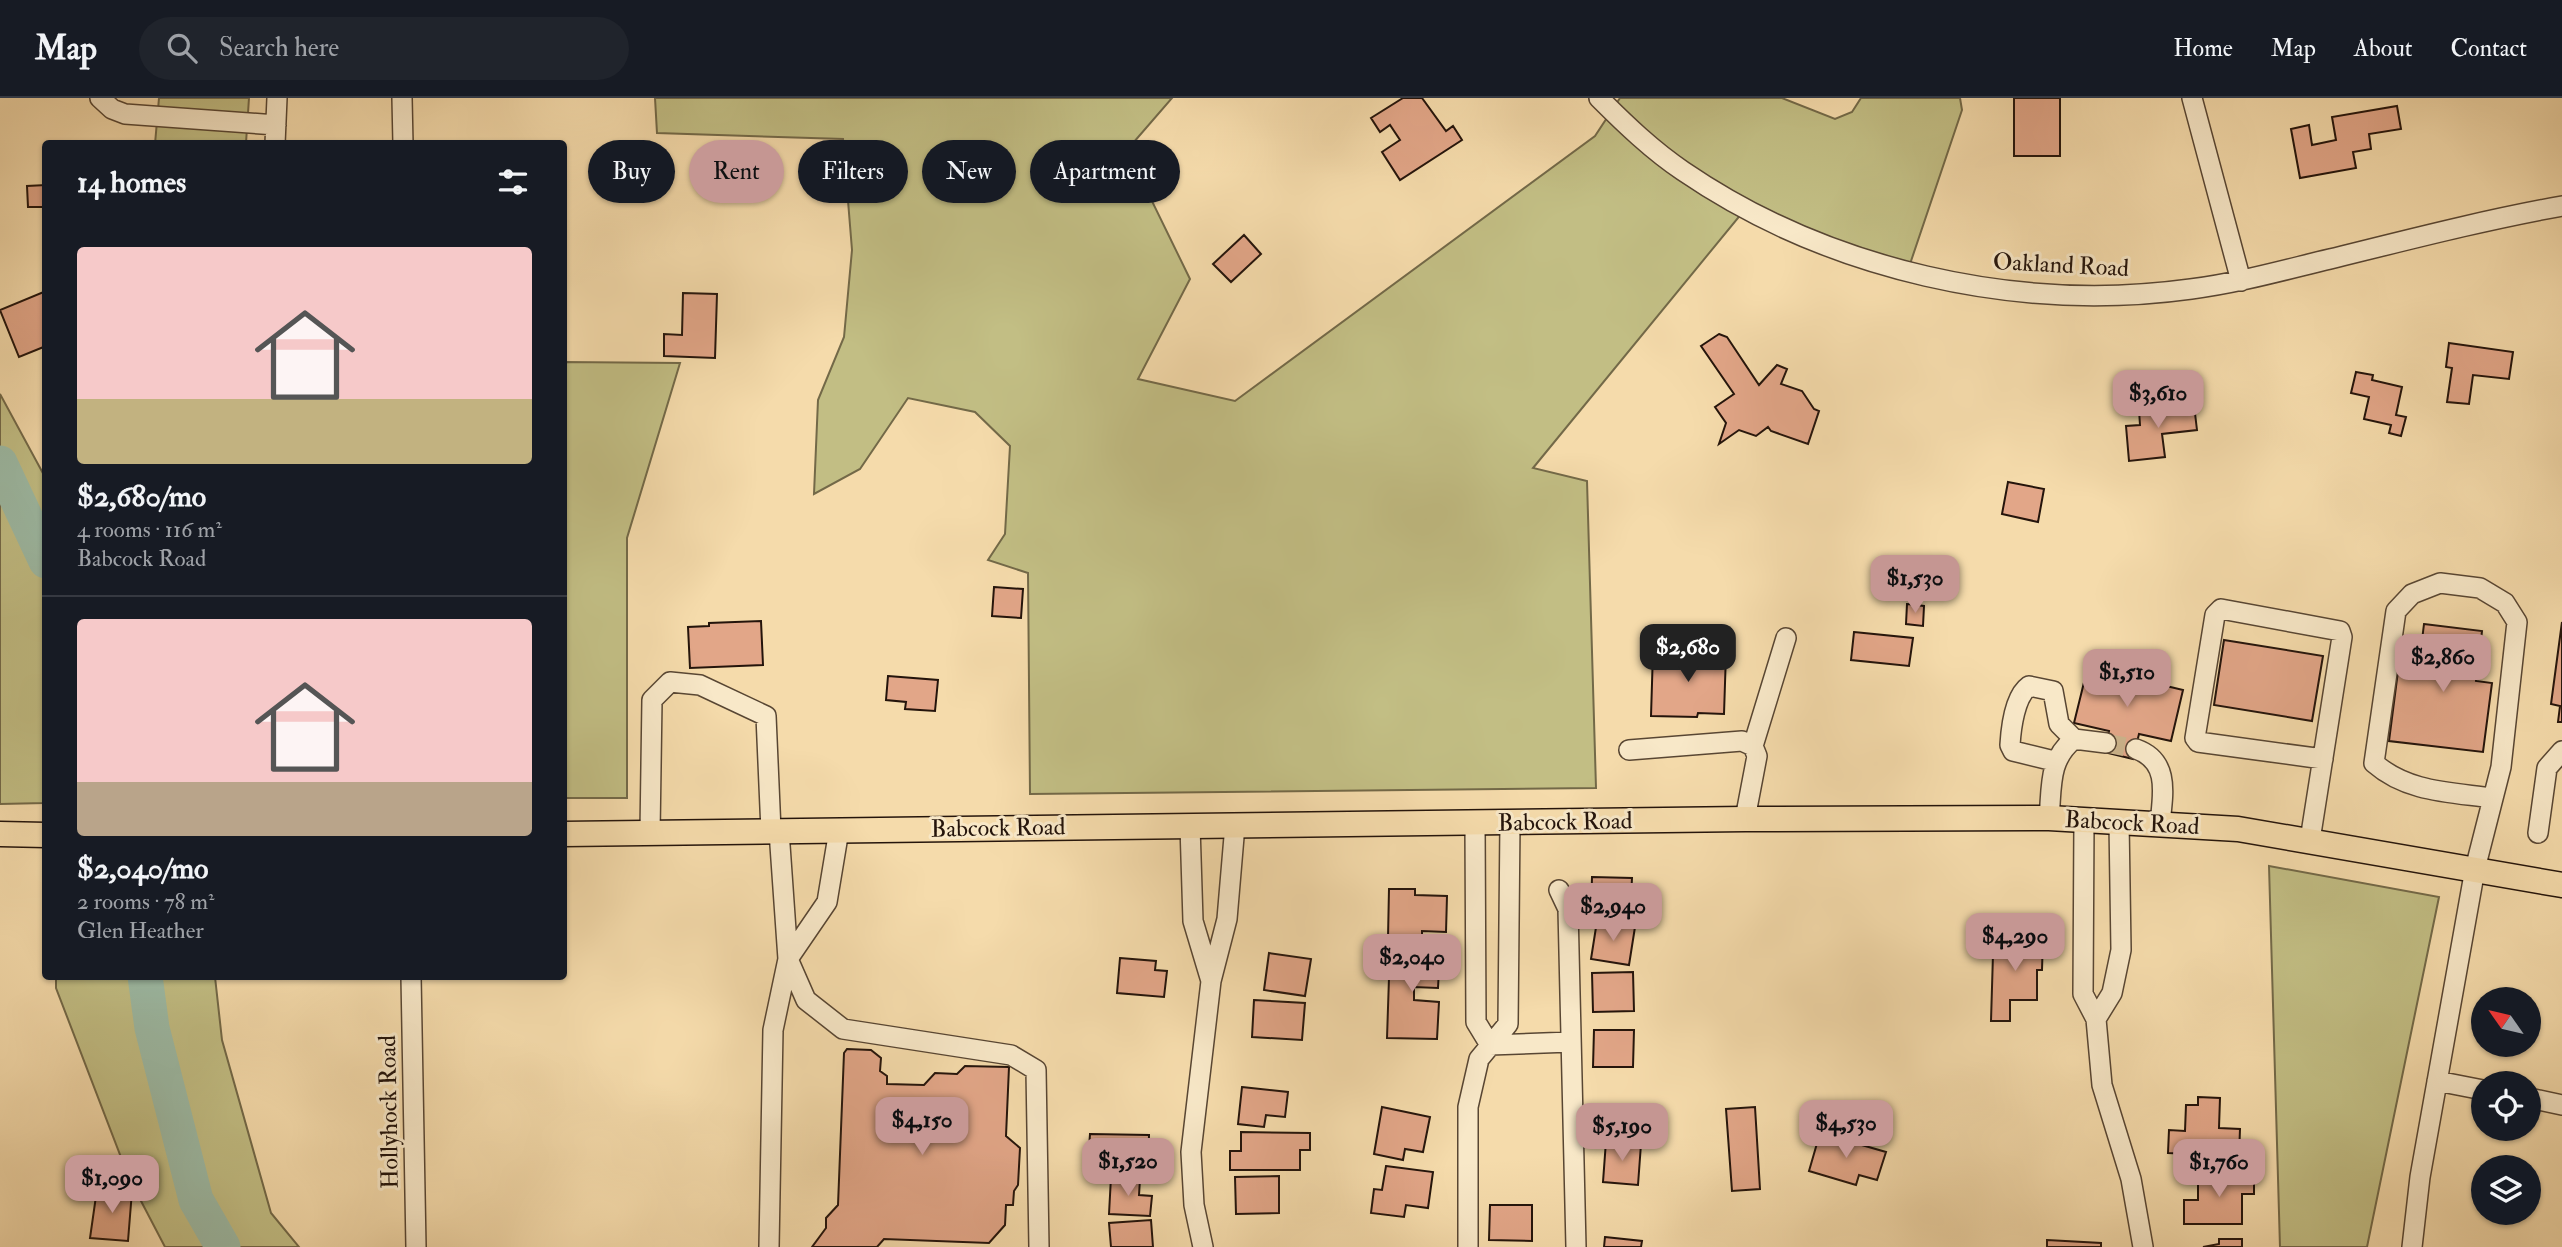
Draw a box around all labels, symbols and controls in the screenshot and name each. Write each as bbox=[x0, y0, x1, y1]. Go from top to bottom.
search box bbox=[139, 17, 629, 80]
text: Map bbox=[35, 28, 97, 69]
icon: search bbox=[163, 29, 201, 67]
text: Search here bbox=[219, 32, 339, 64]
text: Home bbox=[2173, 33, 2233, 64]
text: Map bbox=[2271, 33, 2316, 64]
text: About bbox=[2354, 33, 2413, 64]
text: Contact bbox=[2451, 33, 2527, 64]
chip: Buy bbox=[588, 140, 675, 203]
chip: Rent bbox=[689, 140, 784, 203]
chip: Filters bbox=[798, 140, 908, 203]
chip: New bbox=[922, 140, 1016, 203]
chip: Apartment bbox=[1030, 140, 1180, 203]
icon: filters bbox=[494, 163, 532, 201]
text: 14 homes bbox=[77, 164, 186, 201]
street label: Oakland Road bbox=[1992, 246, 2130, 284]
icon: home bbox=[242, 292, 368, 418]
pin: $3,610 bbox=[2101, 370, 2215, 430]
text: $3,610 bbox=[2129, 378, 2187, 407]
text: $2,680/mo bbox=[77, 478, 206, 515]
text: 4 rooms · 116 m² bbox=[77, 515, 222, 544]
text: Babcock Road bbox=[77, 544, 206, 573]
pin: $1,530 bbox=[1858, 556, 1972, 615]
text: $1,530 bbox=[1886, 563, 1944, 592]
pin: $2,680 bbox=[1631, 624, 1745, 684]
text: $2,680 bbox=[1656, 632, 1720, 661]
pin: $2,860 bbox=[2386, 634, 2500, 694]
text: $2,860 bbox=[2411, 642, 2475, 671]
pin: $1,510 bbox=[2070, 650, 2184, 709]
text: $1,510 bbox=[2099, 657, 2155, 686]
icon: home bbox=[242, 664, 368, 790]
street label: Babcock Road bbox=[2064, 804, 2200, 842]
street label: Babcock Road bbox=[1497, 805, 1633, 839]
street label: Babcock Road bbox=[930, 811, 1066, 845]
text: $2,040/mo bbox=[77, 850, 209, 887]
pin: $2,940 bbox=[1556, 884, 1670, 943]
text: 2 rooms · 78 m² bbox=[77, 887, 215, 916]
text: $2,940 bbox=[1580, 891, 1646, 920]
pin: $4,290 bbox=[1958, 914, 2072, 973]
text: Glen Heather bbox=[77, 916, 204, 945]
text: $4,290 bbox=[1982, 921, 2048, 950]
pin: $2,040 bbox=[1355, 934, 1469, 994]
text: $2,040 bbox=[1379, 942, 1445, 971]
north arrow bbox=[2471, 987, 2541, 1057]
map controls bbox=[2471, 987, 2541, 1225]
street label: Hollyhock Road bbox=[372, 1035, 406, 1189]
button: locate bbox=[2471, 1071, 2541, 1141]
pin: $4,150 bbox=[865, 1098, 979, 1157]
pin: $4,530 bbox=[1789, 1100, 1903, 1160]
pin: $5,190 bbox=[1565, 1104, 1679, 1163]
text: $4,150 bbox=[891, 1105, 953, 1134]
text: $4,530 bbox=[1815, 1108, 1877, 1137]
text: $5,190 bbox=[1592, 1111, 1652, 1140]
pin: $1,520 bbox=[1071, 1138, 1185, 1198]
pin: $1,760 bbox=[2162, 1140, 2276, 1199]
text: $1,520 bbox=[1098, 1146, 1158, 1175]
text: $1,760 bbox=[2189, 1147, 2249, 1176]
button: layers bbox=[2471, 1155, 2541, 1225]
pin: $1,090 bbox=[55, 1156, 169, 1215]
text: $1,090 bbox=[81, 1163, 143, 1192]

